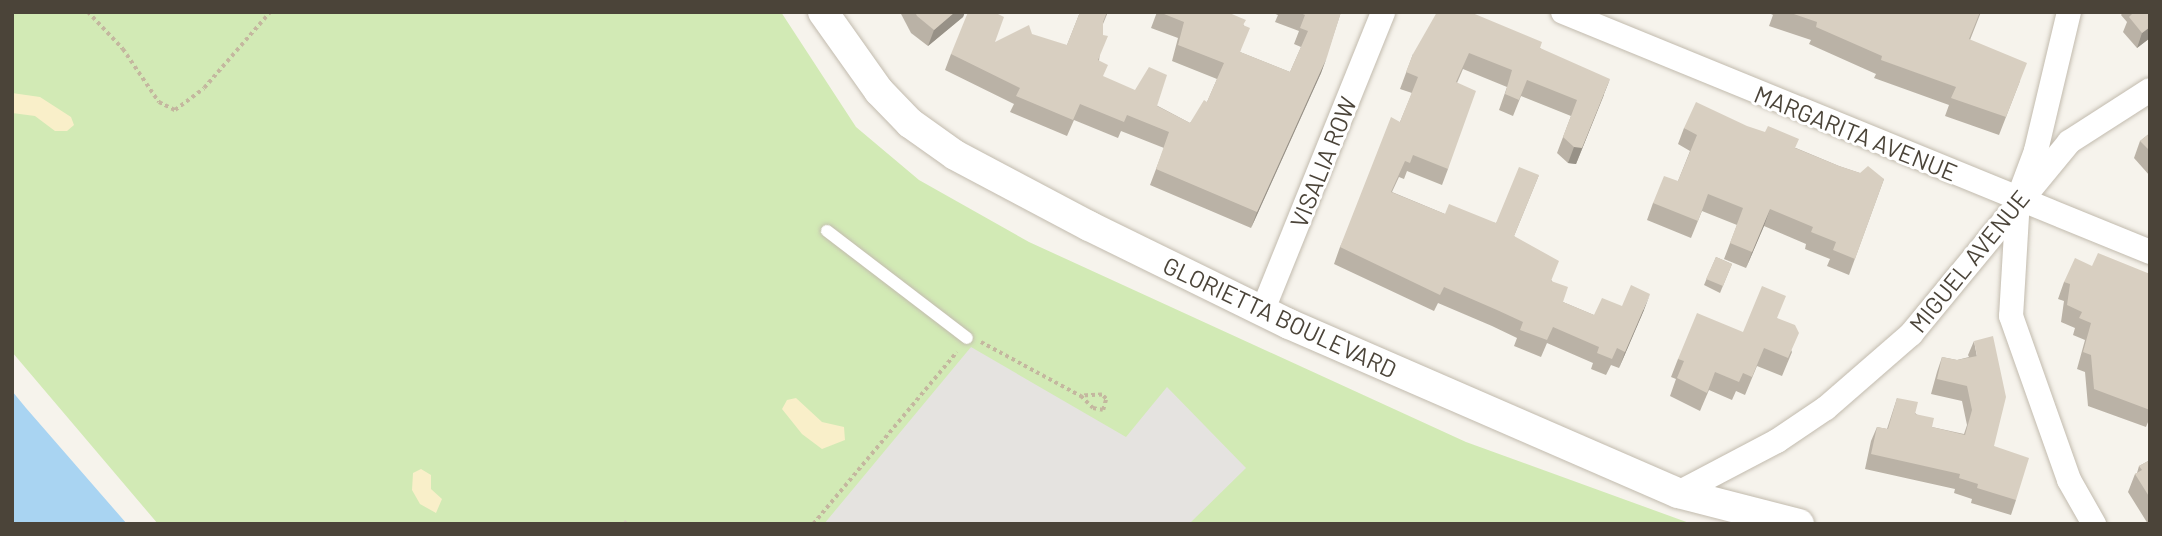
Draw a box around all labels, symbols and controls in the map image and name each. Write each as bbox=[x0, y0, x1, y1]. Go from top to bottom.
street label: MARGARITA AVENUE bbox=[1750, 79, 1962, 187]
street label: VISALIA ROW bbox=[1284, 92, 1362, 232]
street label: MIGUEL AVENUE bbox=[1903, 184, 2035, 338]
street label: GLORIETTA BOULEVARD bbox=[1159, 250, 1401, 384]

